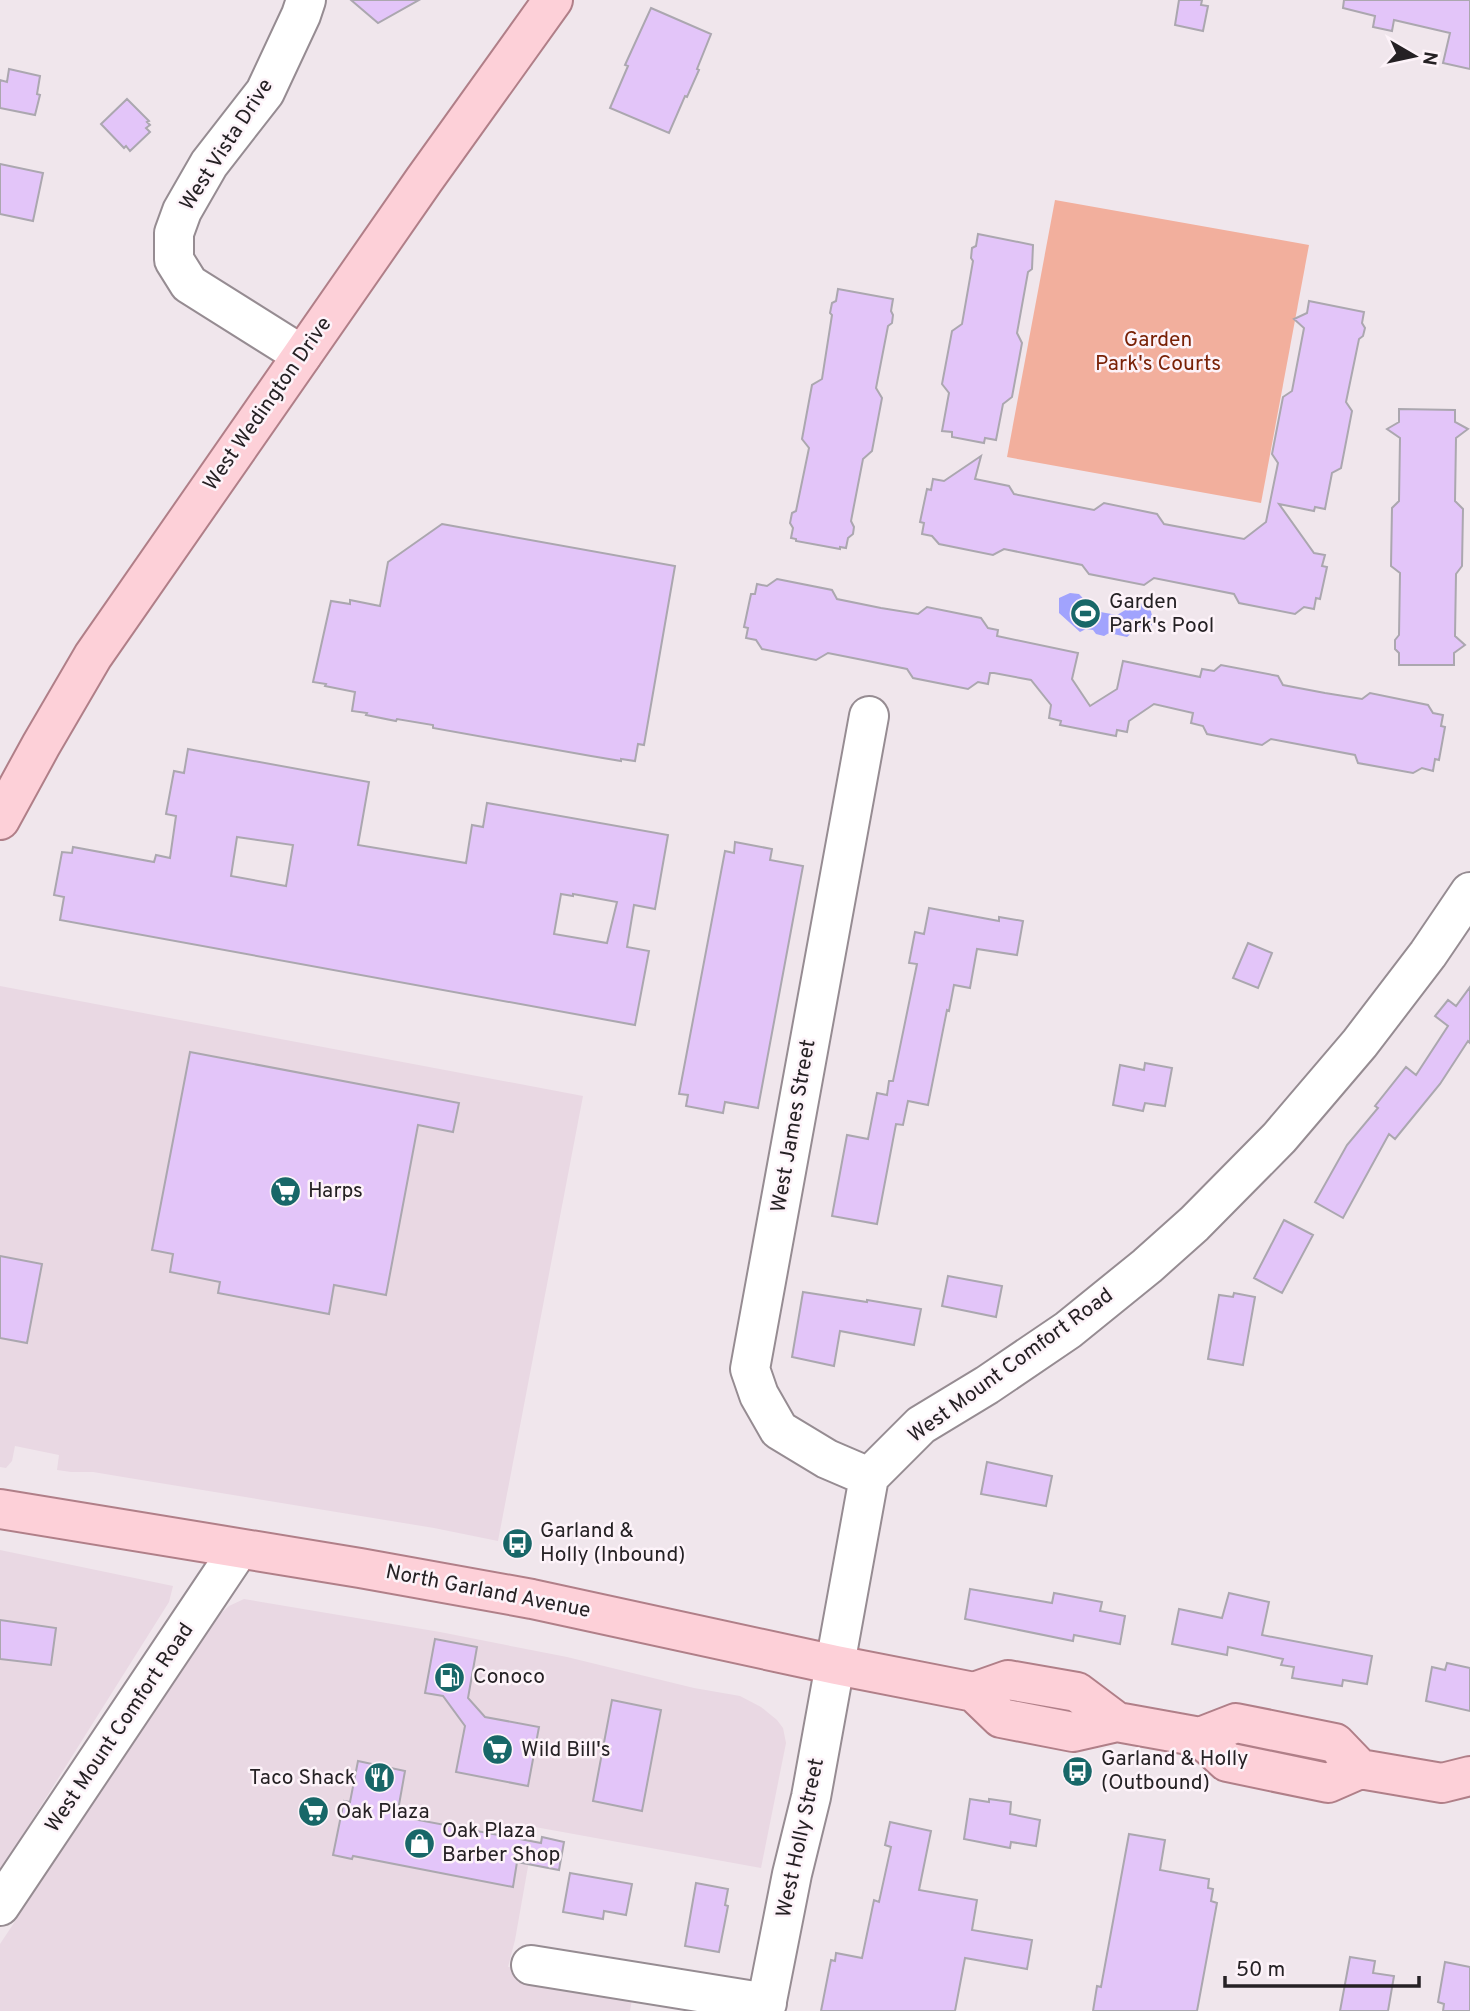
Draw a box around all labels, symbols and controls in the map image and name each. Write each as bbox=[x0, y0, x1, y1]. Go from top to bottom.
north arrow bbox=[1379, 21, 1449, 91]
text: N bbox=[1416, 50, 1442, 67]
street label: West Vista Drive bbox=[174, 74, 280, 216]
street label: West Wedington Drive bbox=[198, 312, 338, 496]
park label: Garden Park's Courts bbox=[1095, 327, 1221, 378]
place label: Garden Park's Pool bbox=[1109, 589, 1214, 640]
sports icon: Garden Park's Pool bbox=[1069, 597, 1103, 631]
street label: West James Street bbox=[765, 1037, 823, 1215]
supermarket icon: Harps bbox=[268, 1174, 302, 1208]
place label: Harps bbox=[308, 1178, 363, 1205]
street label: West Mount Comfort Road bbox=[903, 1282, 1119, 1450]
place label: Garland & Holly (Inbound) bbox=[540, 1518, 685, 1569]
bus stop icon: Garland & Holly (Inbound) bbox=[500, 1526, 534, 1560]
street label: North Garland Avenue bbox=[383, 1559, 593, 1625]
street label: West Mount Comfort Road bbox=[40, 1618, 200, 1838]
fuel station icon: Conoco bbox=[433, 1660, 467, 1694]
place label: Conoco bbox=[473, 1664, 545, 1691]
supermarket icon: Wild Bill's bbox=[481, 1733, 515, 1767]
place label: Wild Bill's bbox=[521, 1737, 611, 1764]
place label: Garland & Holly (Outbound) bbox=[1101, 1746, 1248, 1797]
bus stop icon: Garland & Holly (Outbound) bbox=[1061, 1754, 1095, 1788]
street label: West Holly Street bbox=[771, 1756, 831, 1920]
restaurant icon: Taco Shack bbox=[362, 1761, 396, 1795]
place label: Taco Shack bbox=[249, 1765, 356, 1792]
supermarket icon: Oak Plaza bbox=[296, 1795, 330, 1829]
place label: Oak Plaza bbox=[336, 1799, 430, 1826]
place label: Oak Plaza Barber Shop bbox=[442, 1818, 560, 1869]
shop icon: Oak Plaza Barber Shop bbox=[402, 1826, 436, 1860]
scale bar bbox=[1225, 1944, 1419, 1988]
text: 50 m bbox=[1236, 1957, 1285, 1984]

